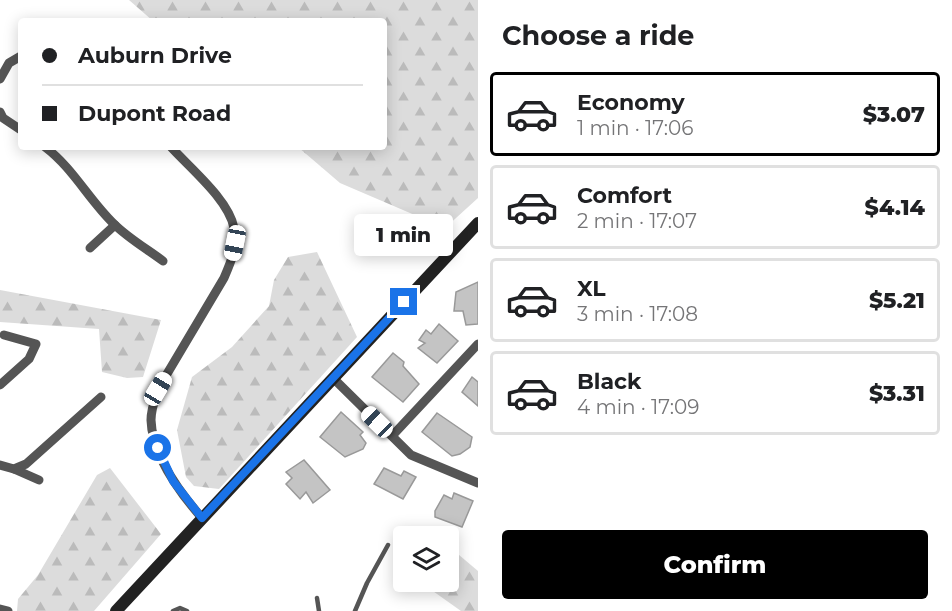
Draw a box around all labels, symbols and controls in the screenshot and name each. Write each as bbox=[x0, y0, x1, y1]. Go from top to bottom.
text: Choose a ride bbox=[502, 19, 694, 52]
text: Auburn Drive bbox=[78, 42, 232, 69]
icon: car bbox=[505, 87, 559, 141]
text: Economy bbox=[577, 89, 685, 116]
text: Dupont Road bbox=[78, 100, 231, 127]
text: $3.07 bbox=[863, 101, 925, 128]
text: 1 min · 17:06 bbox=[577, 116, 693, 140]
icon: car bbox=[505, 180, 559, 234]
text: Comfort bbox=[577, 182, 672, 209]
text: $4.14 bbox=[865, 194, 925, 221]
text: 2 min · 17:07 bbox=[577, 209, 697, 233]
callout: 1 min bbox=[354, 215, 454, 257]
text: 1 min bbox=[376, 223, 431, 247]
car bbox=[223, 224, 247, 262]
icon: car bbox=[505, 273, 559, 327]
text: XL bbox=[577, 275, 606, 302]
text: $5.21 bbox=[869, 287, 925, 314]
route end bbox=[390, 288, 417, 315]
text: 3 min · 17:08 bbox=[577, 302, 698, 326]
icon: car bbox=[505, 366, 559, 420]
text: Black bbox=[577, 368, 641, 395]
car bbox=[141, 369, 175, 409]
text: $3.31 bbox=[869, 380, 925, 407]
text: 4 min · 17:09 bbox=[577, 395, 699, 419]
car bbox=[358, 403, 396, 441]
route start bbox=[144, 434, 171, 461]
map controls bbox=[393, 526, 459, 592]
button: layers bbox=[393, 526, 459, 592]
button: Confirm bbox=[502, 530, 928, 599]

